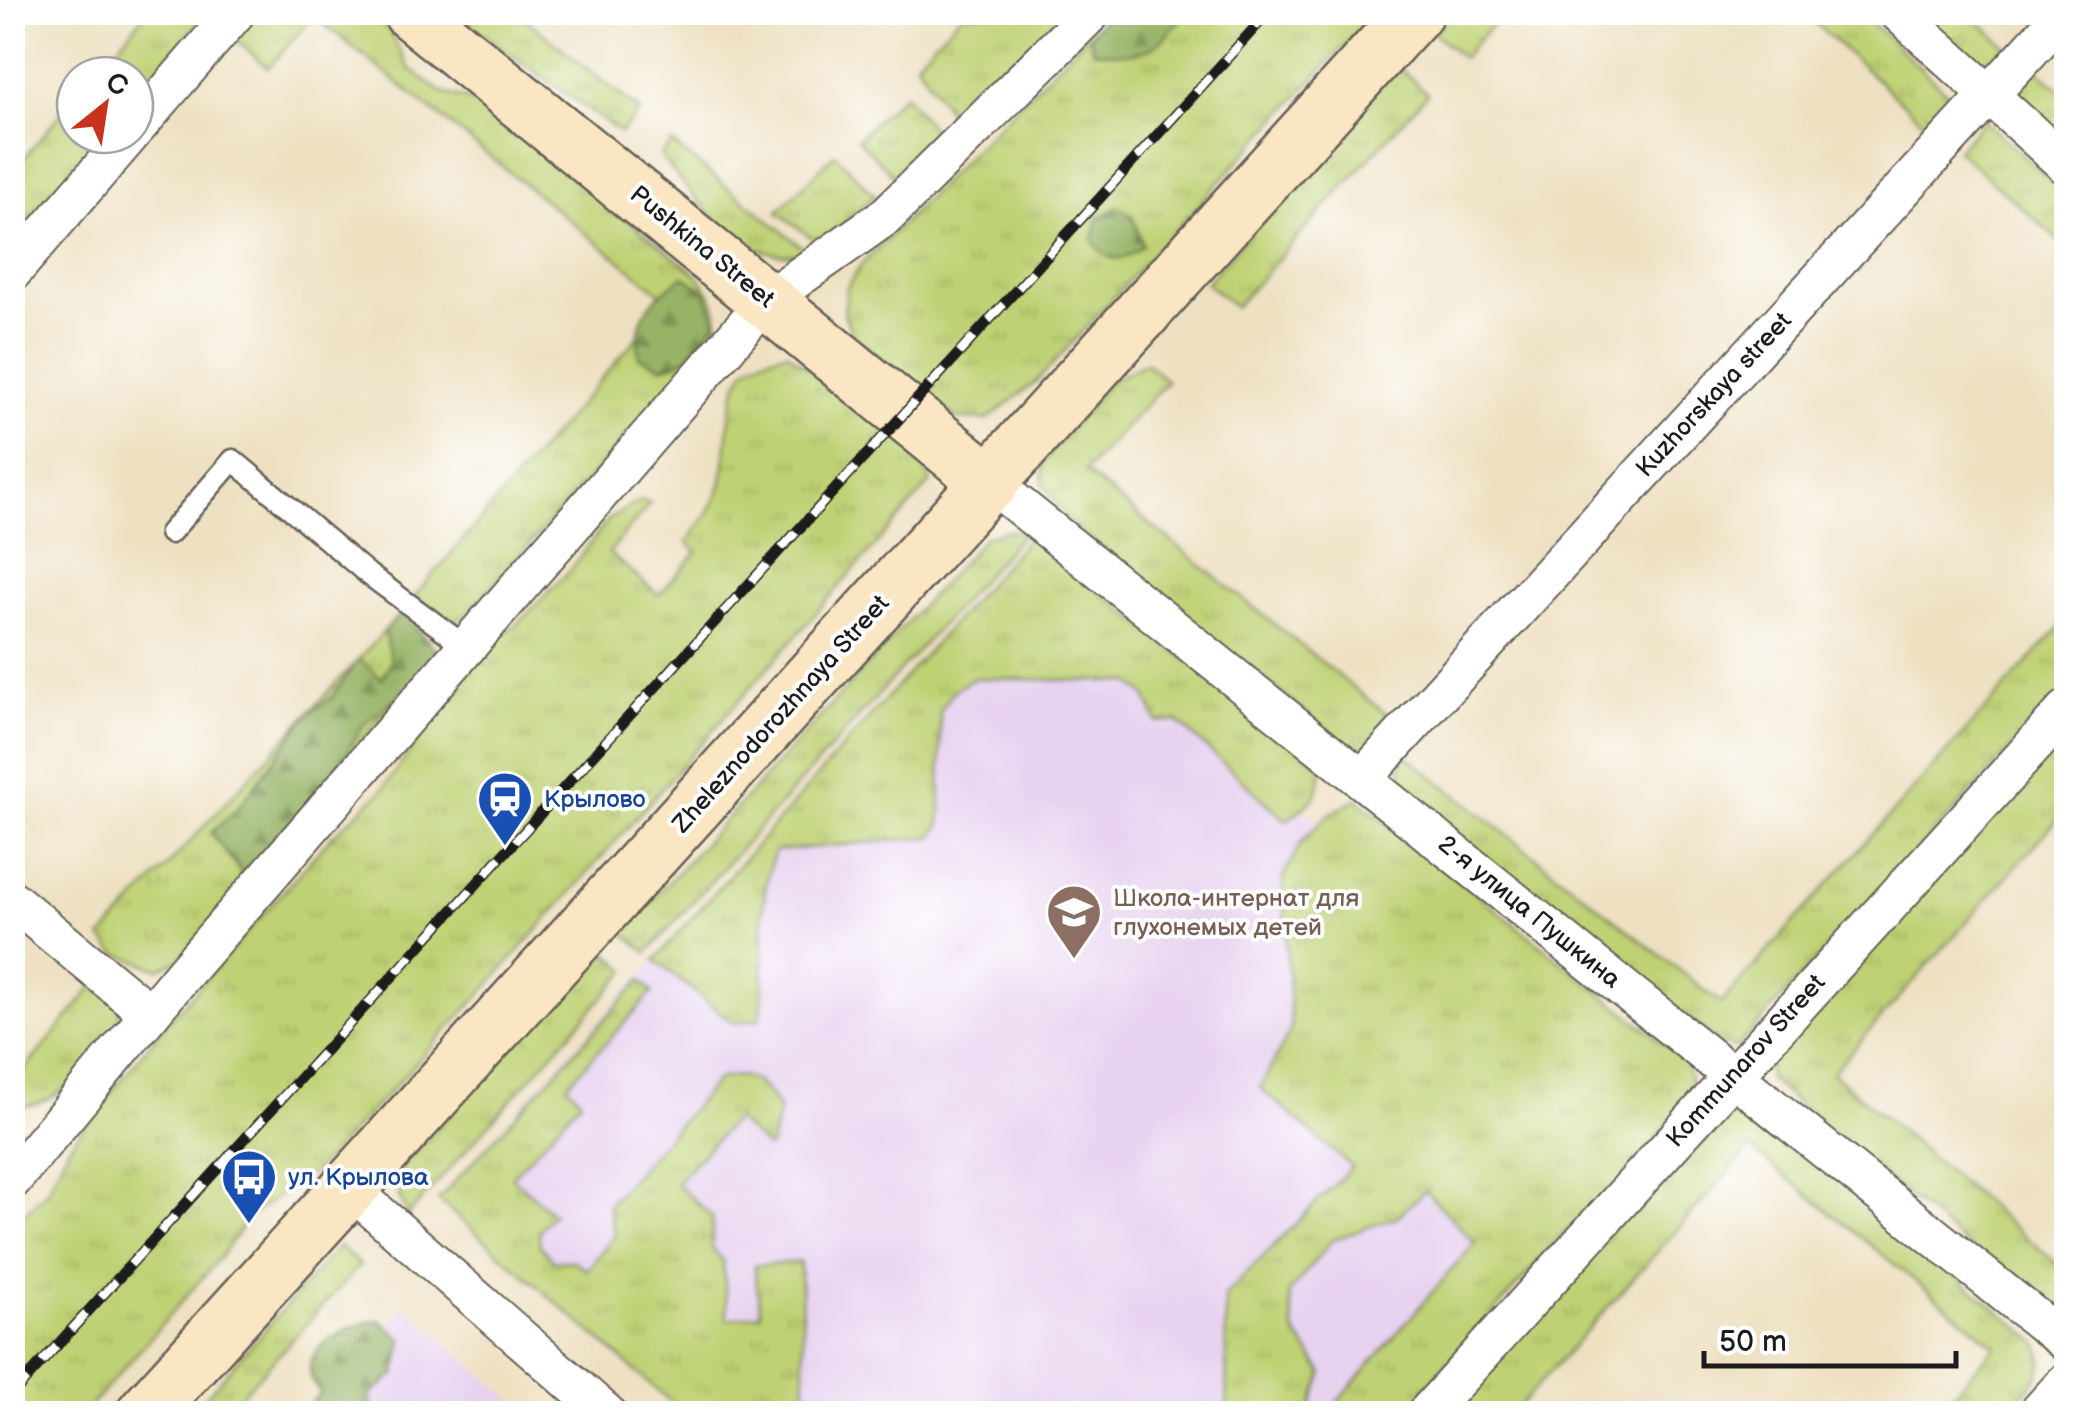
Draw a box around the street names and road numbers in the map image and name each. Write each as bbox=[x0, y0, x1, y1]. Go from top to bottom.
street label: Pushkina Street bbox=[623, 179, 781, 315]
street label: Kuzhorskaya street bbox=[1630, 306, 1799, 484]
street label: Zheleznodorozhnaya Street bbox=[665, 588, 896, 840]
street label: 2-я улица Пушкина bbox=[1431, 829, 1627, 995]
street label: Kommunarov Street bbox=[1660, 968, 1832, 1154]

